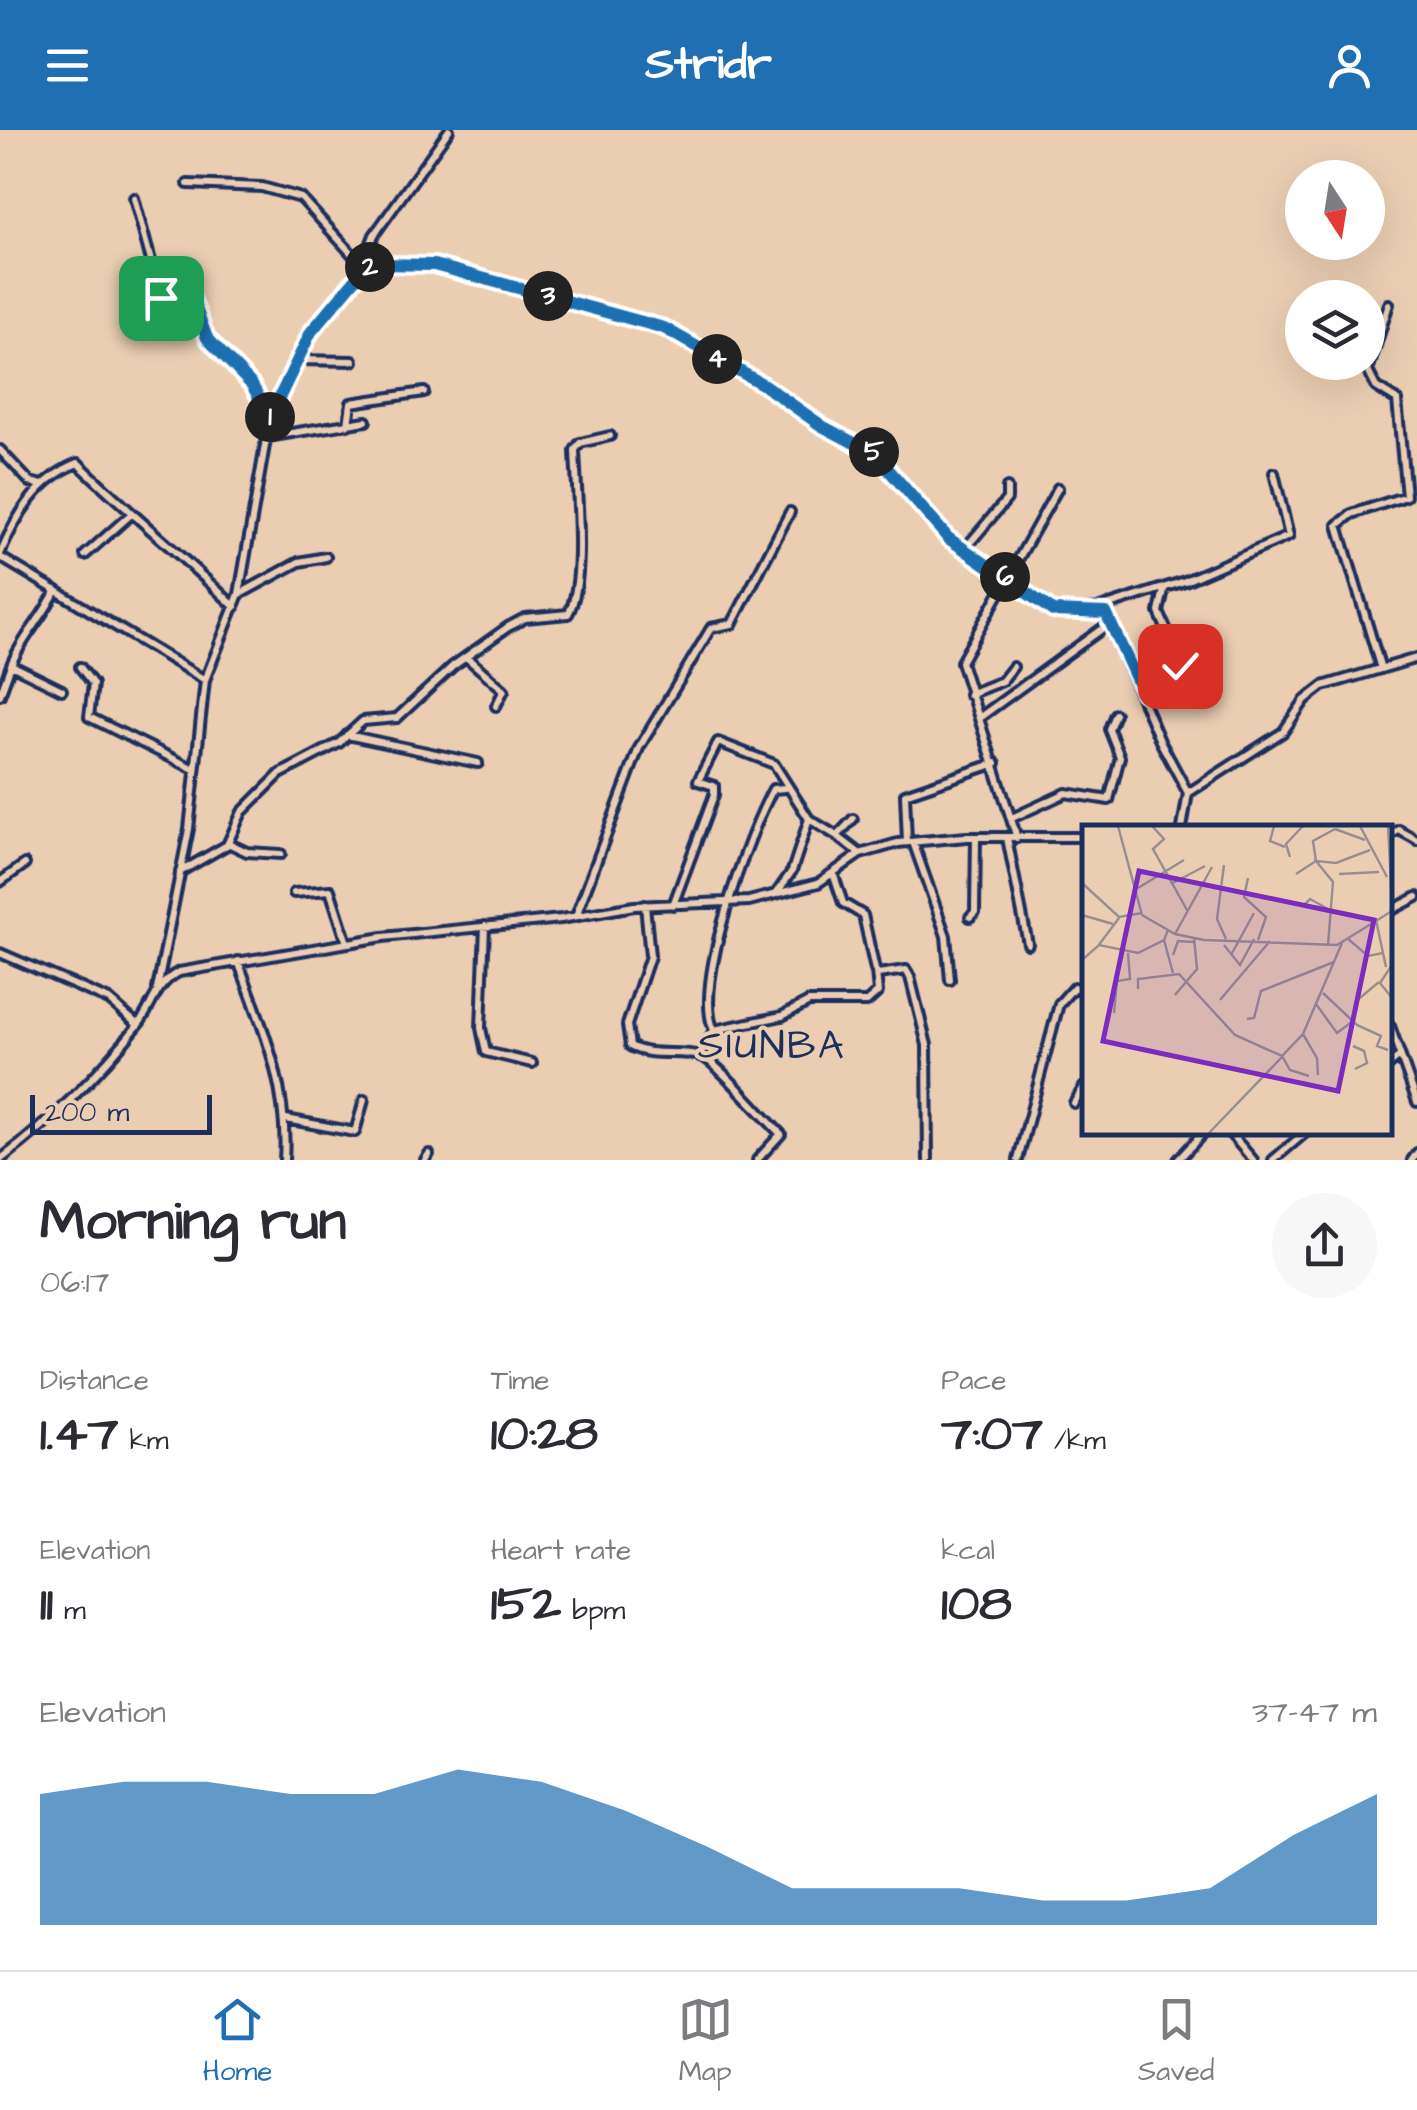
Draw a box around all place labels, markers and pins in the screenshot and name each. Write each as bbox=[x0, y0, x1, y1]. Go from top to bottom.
pin: 2 bbox=[345, 242, 395, 292]
pin bbox=[119, 256, 204, 341]
pin: 3 bbox=[523, 271, 573, 321]
pin: 4 bbox=[692, 334, 742, 384]
pin: 1 bbox=[245, 392, 295, 442]
pin: 5 bbox=[849, 427, 899, 477]
pin: 6 bbox=[980, 552, 1030, 602]
pin bbox=[1138, 624, 1223, 709]

